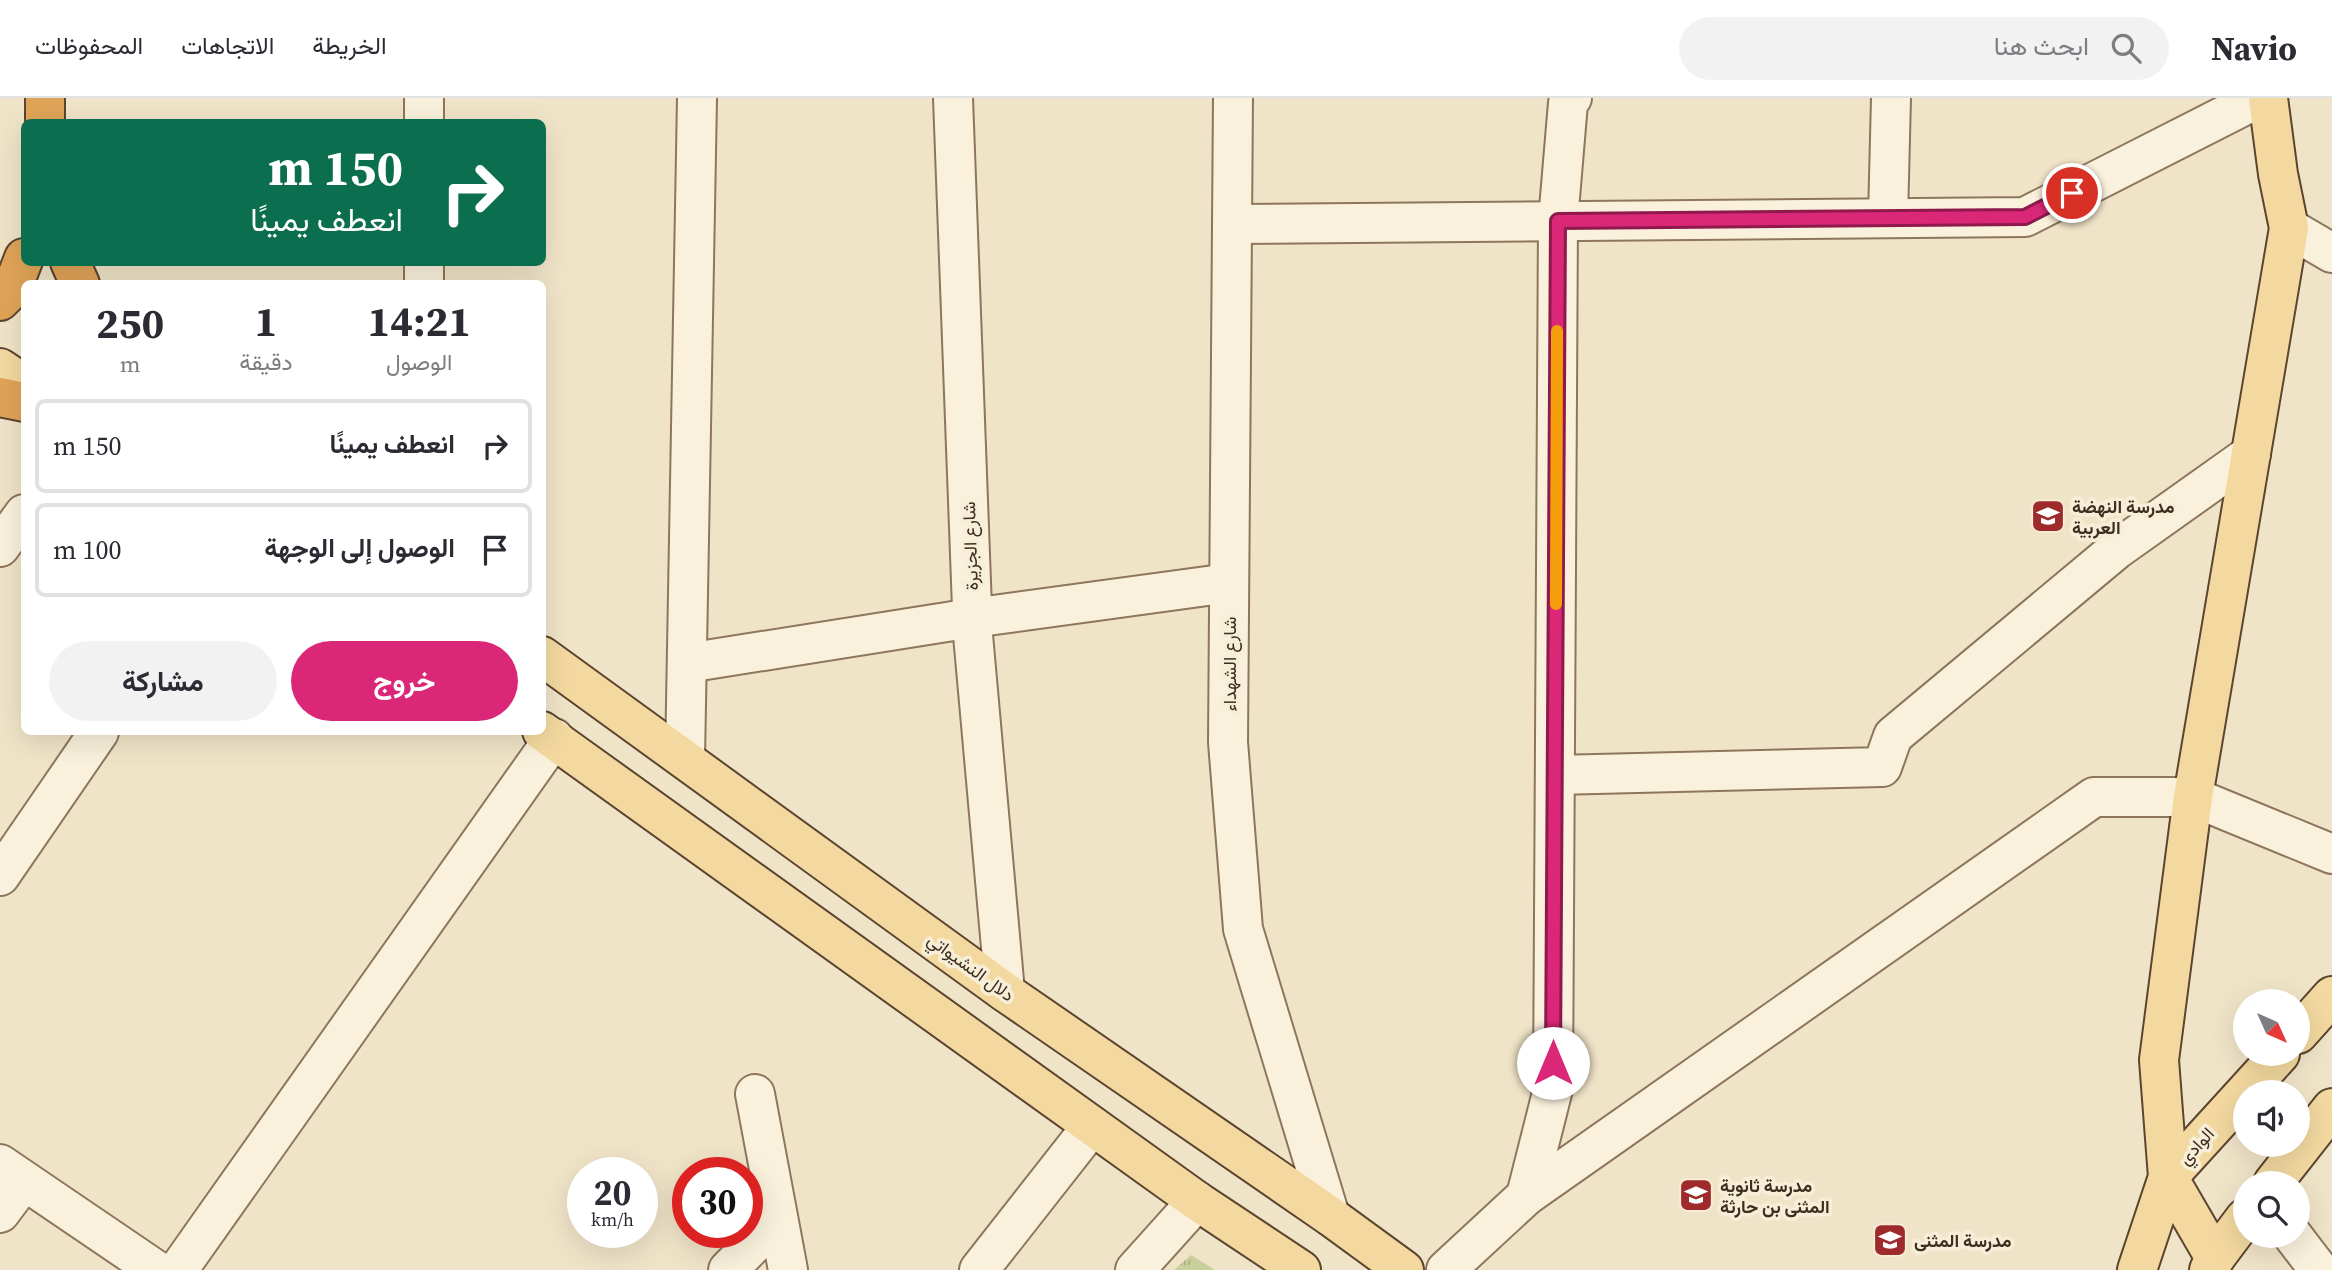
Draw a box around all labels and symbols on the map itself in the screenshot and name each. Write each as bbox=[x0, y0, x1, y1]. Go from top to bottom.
pin bbox=[2042, 163, 2102, 223]
place label: مدرسة النهضة العربية bbox=[2072, 494, 2175, 540]
school or university icon: مدرسة النهضة العربية bbox=[2029, 497, 2067, 535]
street label: شارع الجزيرة bbox=[956, 501, 984, 591]
street label: شارع الشهداء bbox=[1217, 617, 1242, 711]
street label: دلال النشيواتي bbox=[921, 927, 1020, 1010]
north arrow bbox=[2233, 989, 2310, 1066]
position arrow bbox=[1516, 1026, 1590, 1100]
street label: الوادي bbox=[2172, 1122, 2222, 1172]
speed limit sign: 30 bbox=[672, 1157, 763, 1248]
place label: مدرسة ثانوية المثنى بن حارثة bbox=[1720, 1173, 1830, 1219]
school or university icon: مدرسة ثانوية المثنى بن حارثة bbox=[1677, 1176, 1715, 1214]
school or university icon: مدرسة المثنى bbox=[1871, 1221, 1909, 1259]
place label: مدرسة المثنى bbox=[1914, 1228, 2012, 1253]

